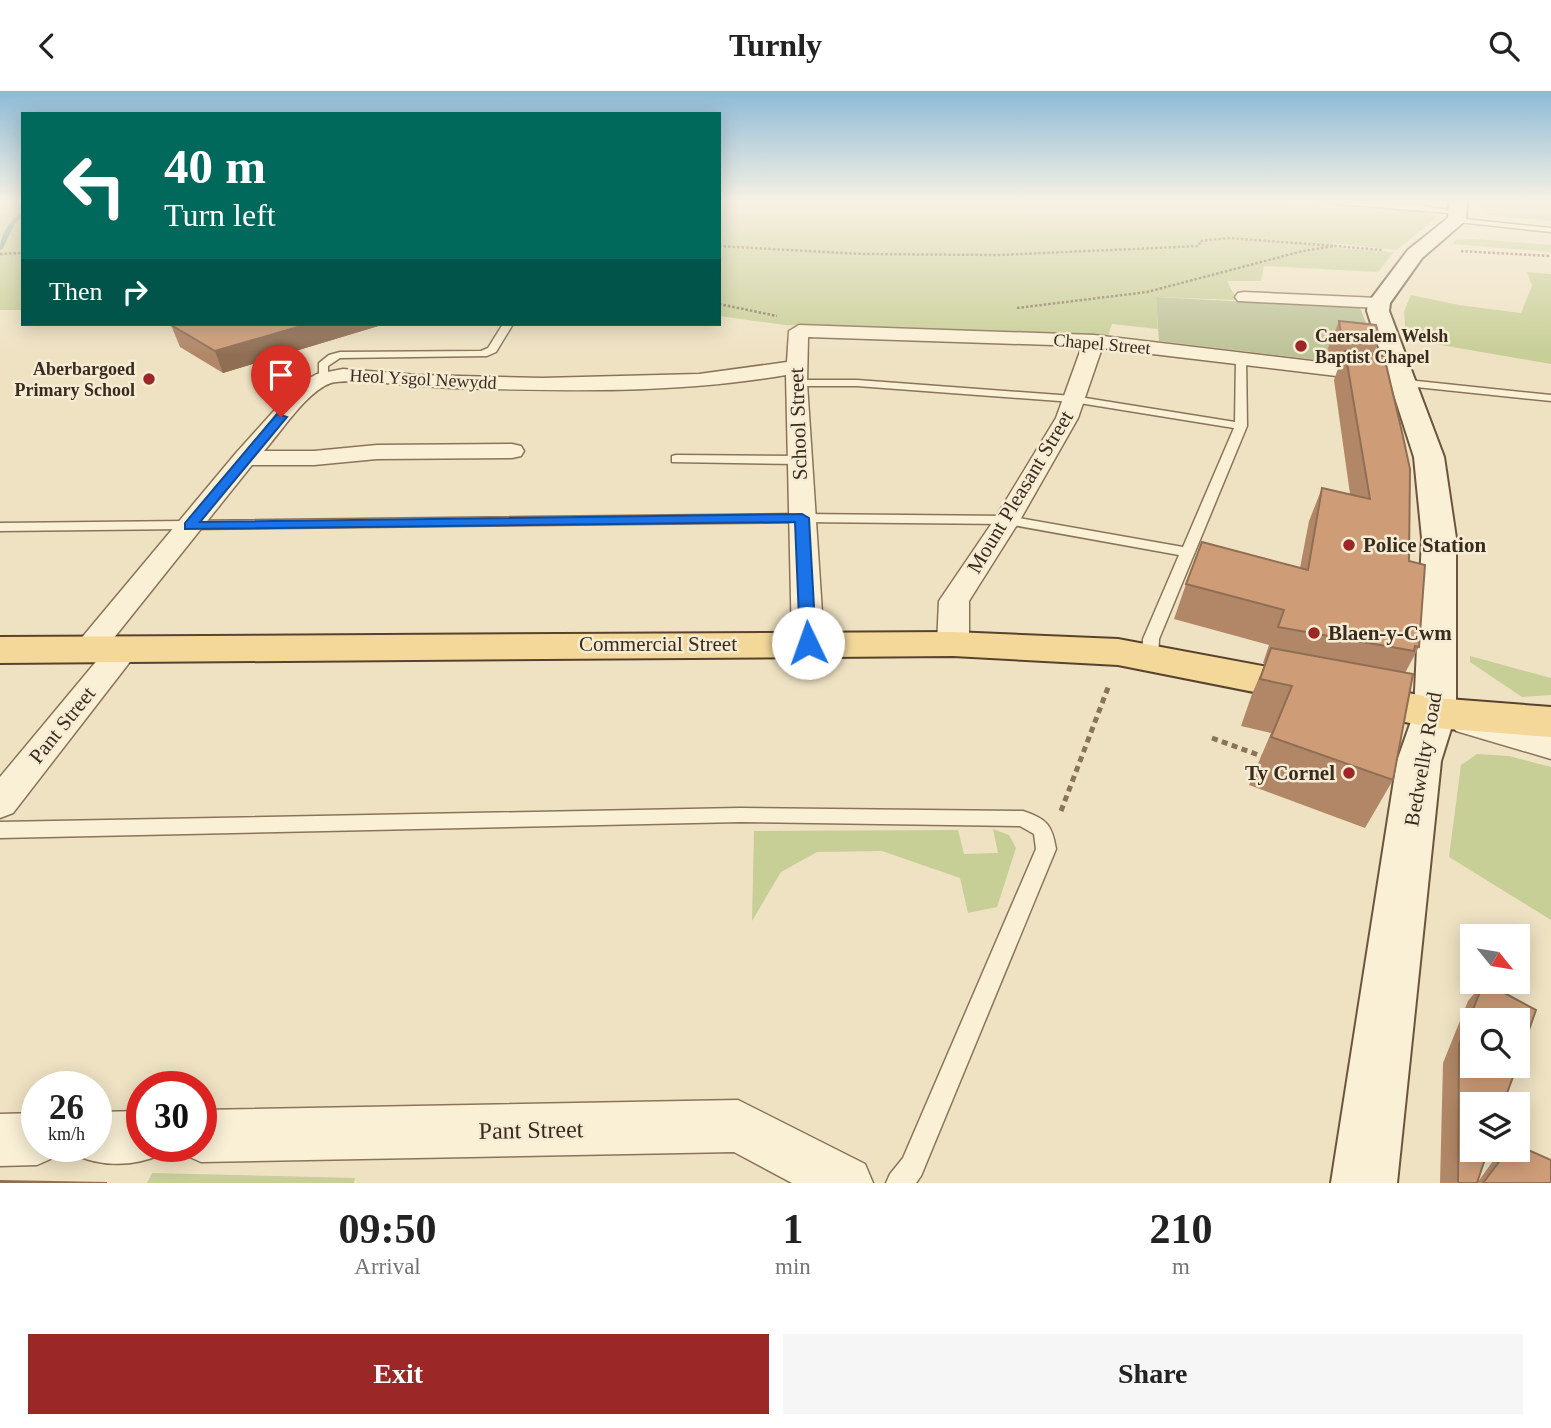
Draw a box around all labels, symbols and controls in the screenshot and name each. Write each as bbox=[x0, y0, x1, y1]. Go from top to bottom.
icon: back bbox=[28, 27, 66, 65]
text: Turnly bbox=[729, 27, 822, 63]
icon: search bbox=[1485, 27, 1523, 65]
text: 40 m bbox=[164, 139, 266, 194]
icon: left bbox=[49, 140, 140, 231]
text: Turn left bbox=[164, 197, 276, 233]
icon: right bbox=[116, 273, 154, 311]
text: Then bbox=[49, 277, 102, 306]
place label: Caersalem Welsh Baptist Chapel bbox=[1315, 326, 1448, 367]
street label: Chapel Street bbox=[1053, 330, 1151, 358]
marker: Caersalem Welsh Baptist Chapel bbox=[1293, 338, 1309, 354]
pin bbox=[251, 345, 311, 417]
icon: arrive bbox=[262, 356, 300, 394]
place label: Aberbargoed Primary School bbox=[15, 359, 135, 400]
street label: Heol Ysgol Newydd bbox=[349, 365, 497, 393]
street label: School Street bbox=[784, 367, 812, 481]
marker: Aberbargoed Primary School bbox=[141, 371, 157, 387]
street label: Mount Pleasant Street bbox=[962, 406, 1078, 578]
place label: Police Station bbox=[1363, 533, 1486, 557]
marker: Police Station bbox=[1341, 537, 1357, 553]
position arrow bbox=[771, 606, 845, 680]
place label: Blaen-y-Cwm bbox=[1328, 621, 1452, 645]
marker: Blaen-y-Cwm bbox=[1306, 625, 1322, 641]
street label: Commercial Street bbox=[579, 632, 737, 656]
street label: Pant Street bbox=[24, 682, 100, 768]
street label: Bedwellty Road bbox=[1399, 690, 1447, 828]
place label: Ty Cornel bbox=[1245, 761, 1335, 785]
marker: Ty Cornel bbox=[1341, 765, 1357, 781]
north arrow bbox=[1460, 924, 1530, 994]
map controls bbox=[1460, 924, 1530, 1162]
button: search bbox=[1460, 1008, 1530, 1078]
speed limit sign: 30 bbox=[126, 1071, 217, 1162]
text: 26 bbox=[49, 1088, 84, 1127]
button: layers bbox=[1460, 1092, 1530, 1162]
street label: Pant Street bbox=[478, 1116, 584, 1144]
text: km/h bbox=[48, 1124, 85, 1144]
text: 09:50 bbox=[339, 1206, 437, 1252]
text: 1 bbox=[782, 1206, 803, 1252]
text: 210 bbox=[1149, 1206, 1212, 1252]
text: Arrival bbox=[354, 1254, 421, 1279]
text: min bbox=[775, 1254, 811, 1279]
text: m bbox=[1172, 1254, 1190, 1279]
button: Exit bbox=[28, 1334, 769, 1414]
button: Share bbox=[783, 1334, 1523, 1414]

